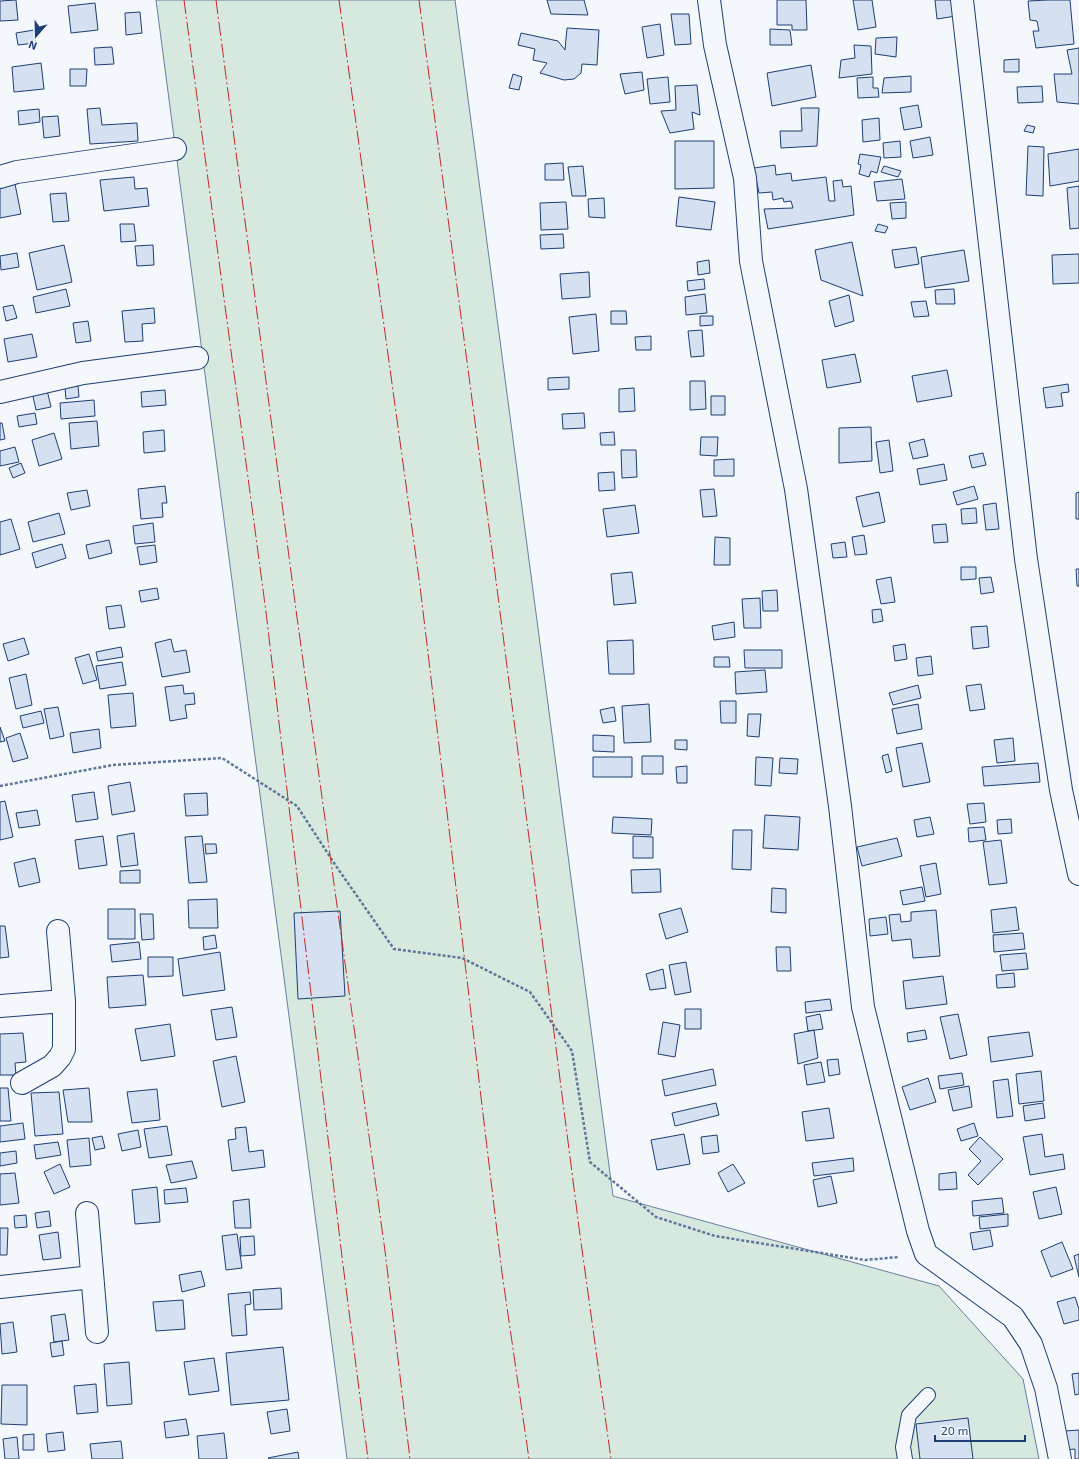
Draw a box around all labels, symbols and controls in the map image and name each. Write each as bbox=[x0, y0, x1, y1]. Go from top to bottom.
north arrow bbox=[16, 16, 56, 56]
text: N bbox=[26, 38, 38, 53]
scale bar bbox=[935, 1417, 1025, 1443]
text: 20 m bbox=[941, 1423, 968, 1437]

